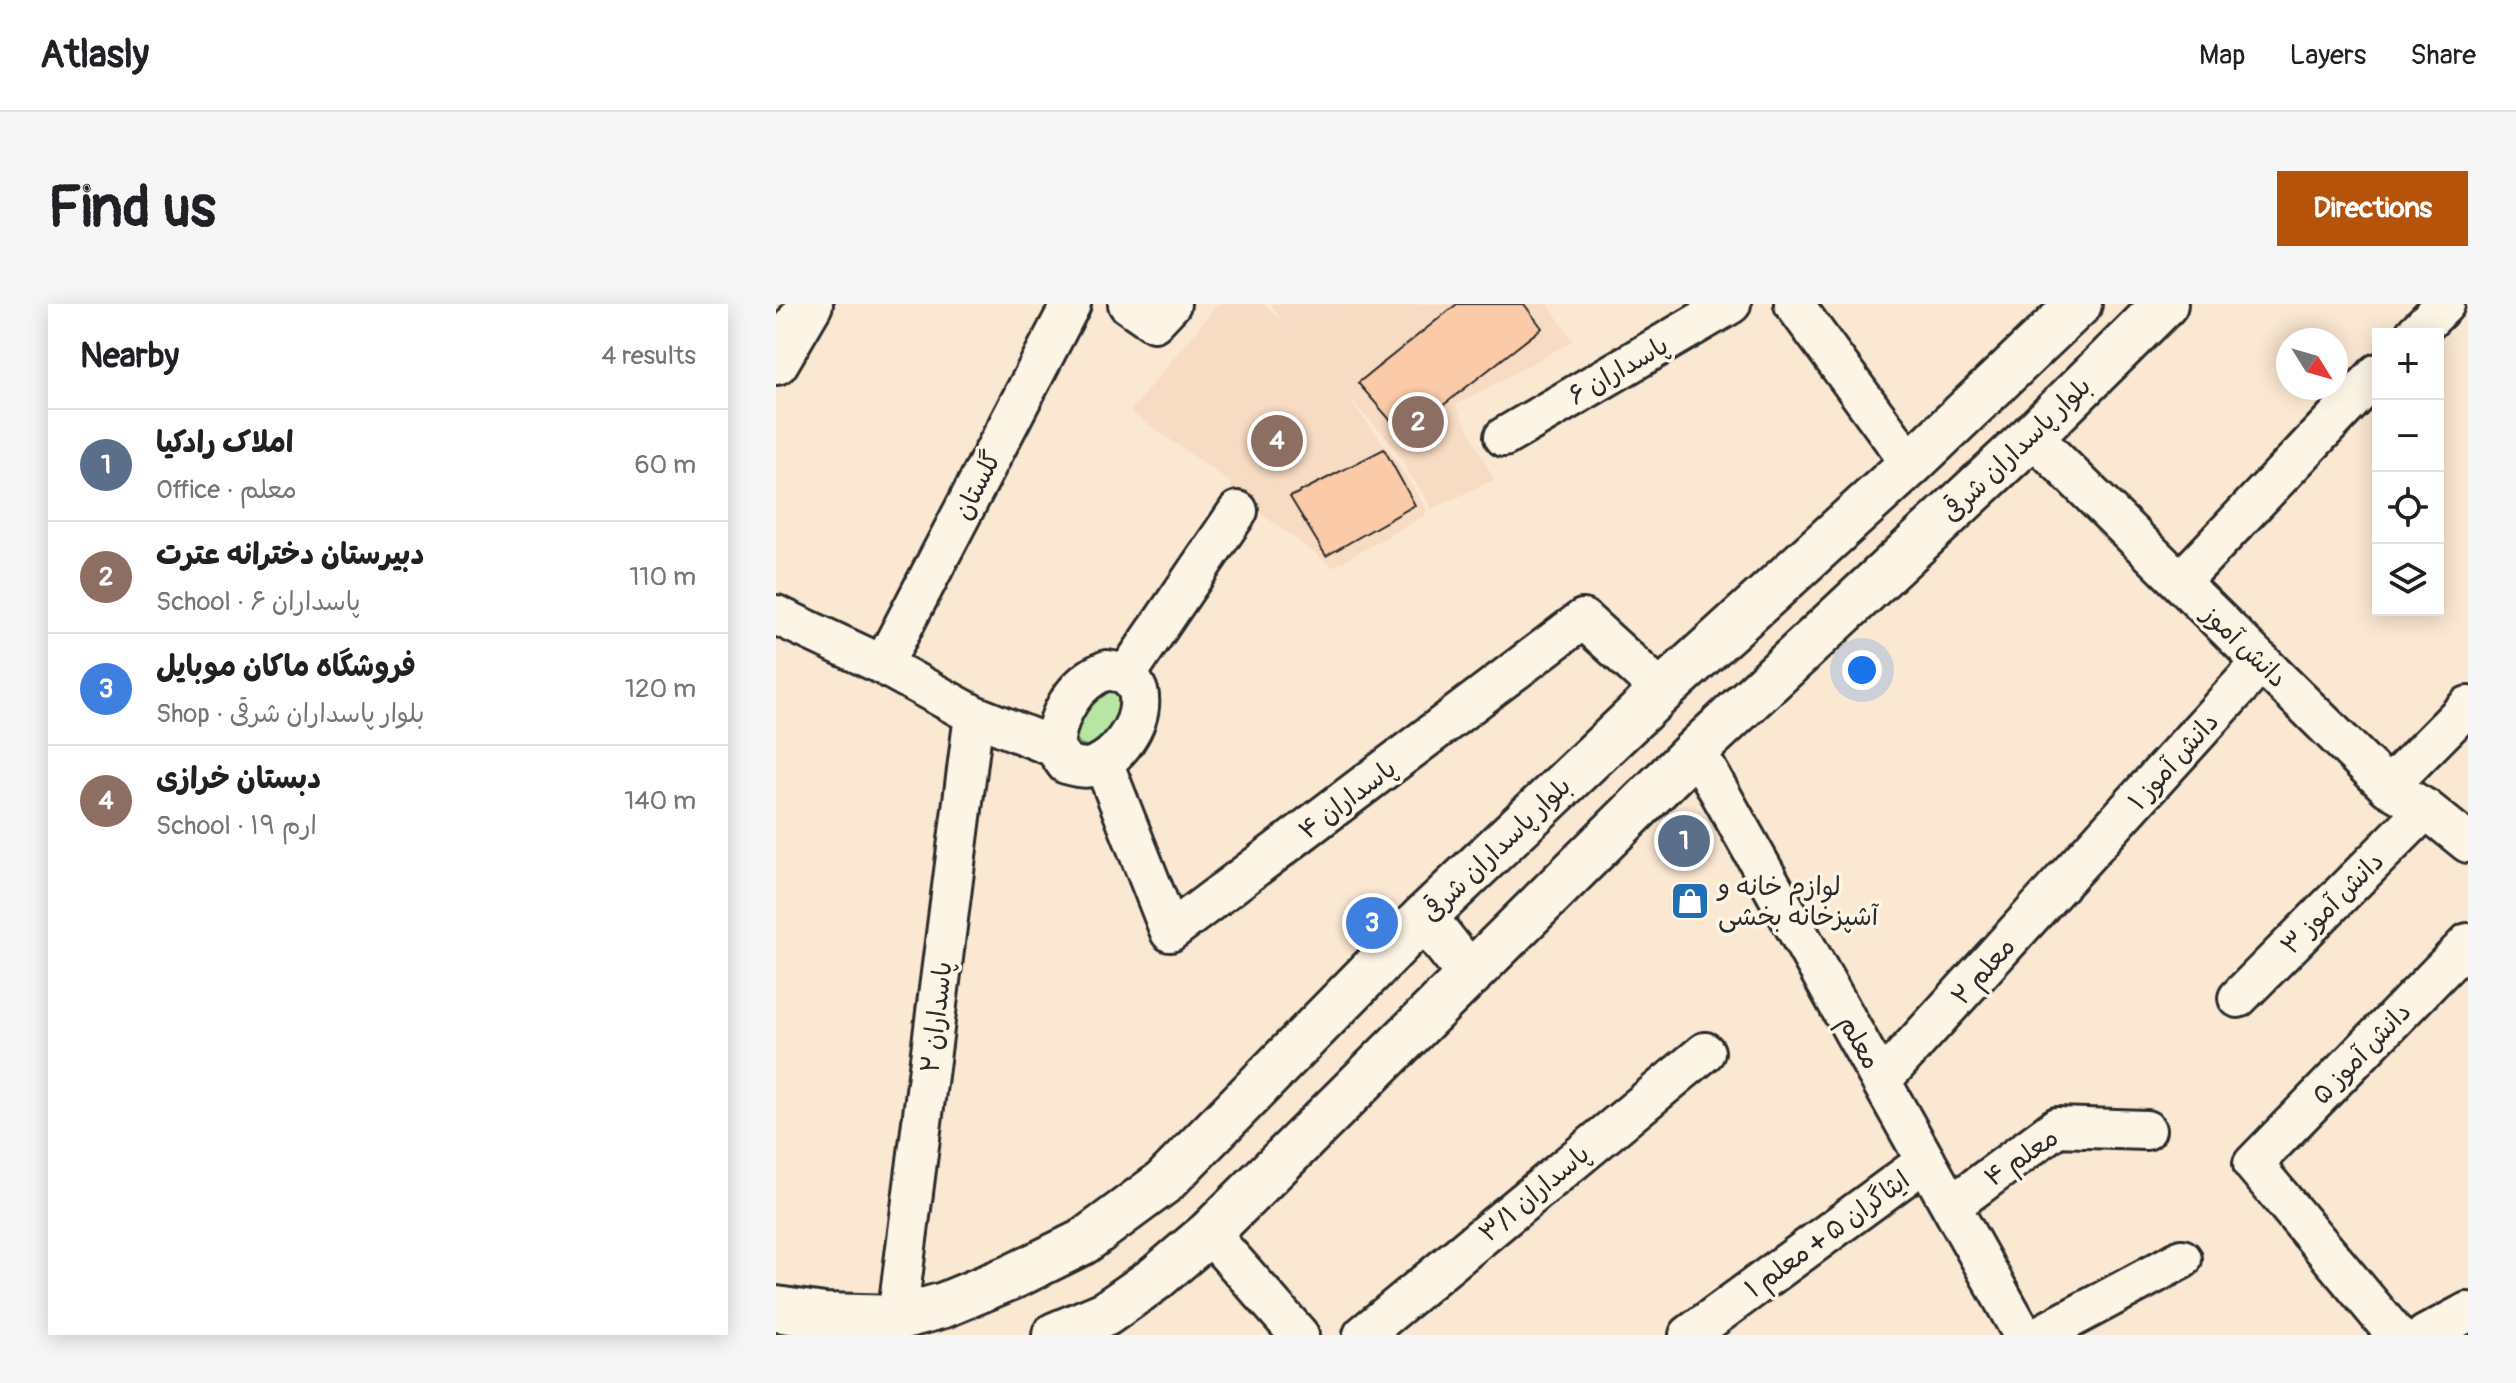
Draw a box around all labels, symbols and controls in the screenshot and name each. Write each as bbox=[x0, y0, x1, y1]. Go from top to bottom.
text: Atlasly bbox=[40, 31, 149, 79]
text: Map bbox=[2199, 38, 2245, 73]
text: Layers bbox=[2289, 38, 2366, 73]
text: Share bbox=[2410, 38, 2476, 73]
button: Directions bbox=[2277, 171, 2468, 246]
text: Find us bbox=[48, 174, 216, 243]
north arrow bbox=[2276, 328, 2348, 400]
map controls bbox=[2372, 328, 2444, 616]
button: + bbox=[2372, 328, 2444, 400]
street label: پاسداران ۶ bbox=[1563, 329, 1674, 412]
text: Nearby bbox=[80, 335, 179, 378]
text: 4 results bbox=[601, 340, 696, 372]
street label: بلوار پاسداران شرقی bbox=[1935, 370, 2098, 529]
pin: 2 bbox=[1392, 392, 1444, 452]
button: − bbox=[2372, 400, 2444, 472]
pin: 4 bbox=[1251, 411, 1303, 471]
text: املاک رادکیا bbox=[156, 424, 294, 461]
street label: گلستان bbox=[947, 446, 1009, 525]
text: 1 bbox=[101, 449, 111, 481]
text: 60 m bbox=[634, 449, 696, 481]
button: locate bbox=[2372, 472, 2444, 544]
text: Office · معلم bbox=[156, 474, 297, 506]
text: دبیرستان دخترانه عترت bbox=[156, 536, 424, 573]
button: layers bbox=[2372, 544, 2444, 616]
text: 2 bbox=[99, 561, 113, 593]
text: 110 m bbox=[629, 561, 696, 593]
text: School · پاسداران ۶ bbox=[156, 586, 361, 618]
street label: دانش آموز bbox=[2194, 597, 2293, 695]
text: فروشگاه ماکان موبایل bbox=[156, 648, 416, 685]
your location bbox=[1842, 650, 1882, 690]
text: 3 bbox=[99, 673, 113, 705]
text: 120 m bbox=[625, 673, 696, 705]
text: Shop · بلوار پاسداران شرقی bbox=[156, 698, 425, 730]
street label: دانش آموز ۱ bbox=[2122, 706, 2226, 817]
street label: پاسداران ۴ bbox=[1292, 753, 1403, 847]
text: دبستان خرازی bbox=[156, 760, 321, 797]
street label: بلوار پاسداران شرقی bbox=[1415, 770, 1578, 929]
text: 4 bbox=[98, 785, 114, 817]
text: 140 m bbox=[624, 785, 696, 817]
text: School · ارم ۱۹ bbox=[156, 810, 317, 842]
pin: 1 bbox=[1658, 811, 1710, 871]
street label: دانش آموز ۳ bbox=[2275, 846, 2391, 962]
place label: لوازم خانه و آشپزخانه بخشی bbox=[1716, 871, 1880, 933]
shop icon: لوازم خانه و آشپزخانه بخشی bbox=[1669, 880, 1711, 922]
pin: 3 bbox=[1346, 893, 1398, 953]
street label: معلم ۲ bbox=[1945, 931, 2025, 1014]
street label: پاسداران ۲ bbox=[914, 960, 960, 1075]
street label: دانش آموز ۵ bbox=[2305, 996, 2418, 1111]
street label: معلم bbox=[1829, 1010, 1887, 1077]
street label: معلم ۴ bbox=[1979, 1122, 2066, 1197]
street label: پاسداران ۳/۱ bbox=[1473, 1138, 1596, 1249]
street label: ایثاگران ۵ + معلم ۱ bbox=[1739, 1164, 1918, 1308]

